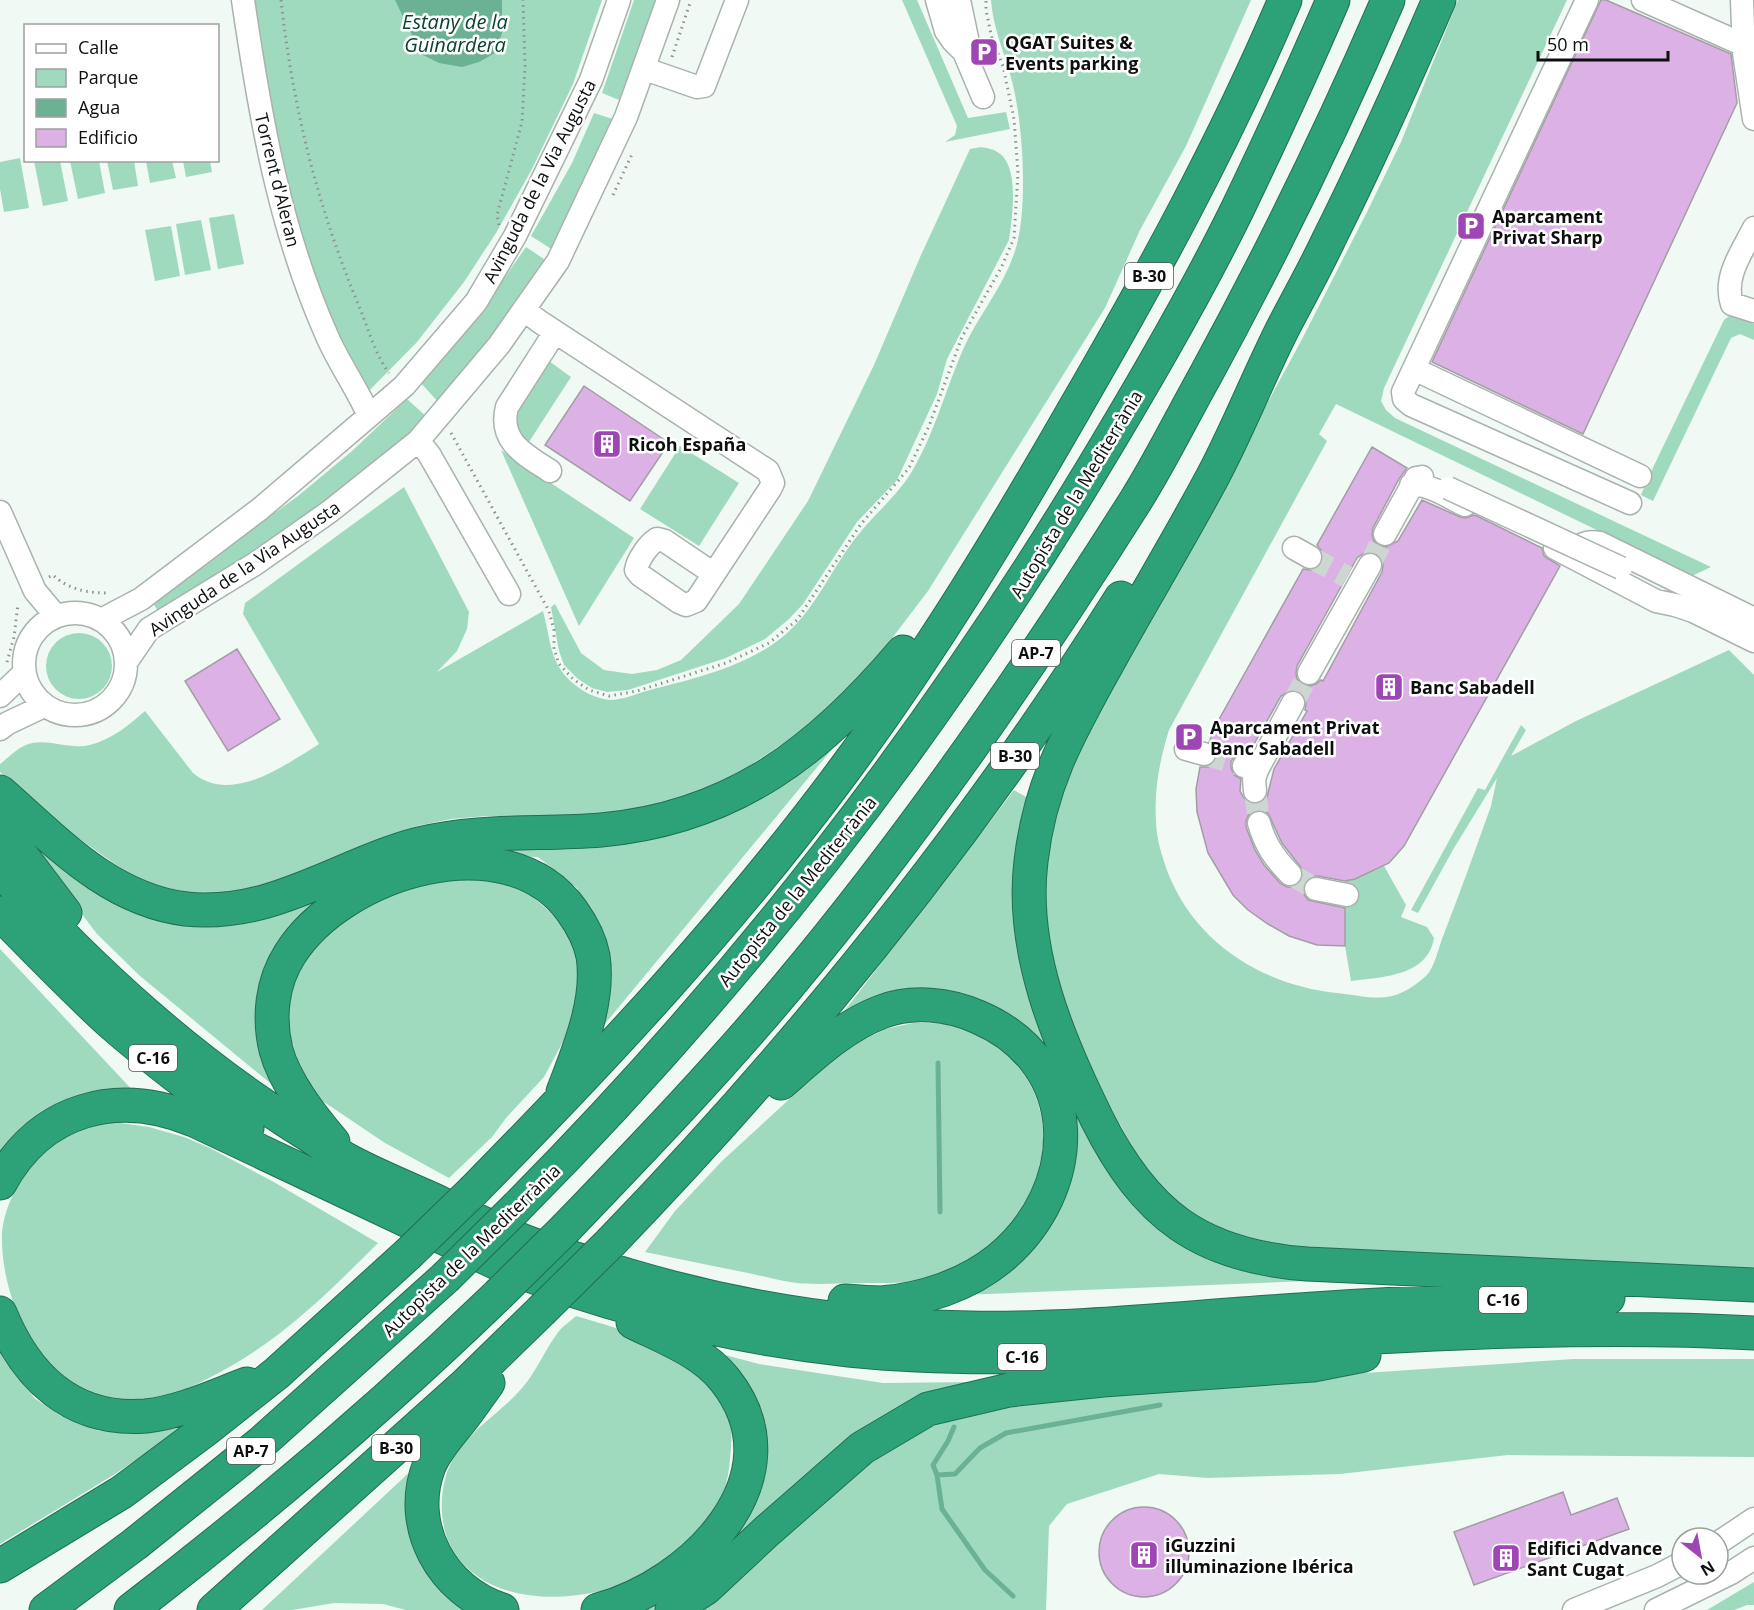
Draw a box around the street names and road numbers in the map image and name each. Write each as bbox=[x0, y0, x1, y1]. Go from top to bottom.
street label: Avinguda de la Via Augusta bbox=[477, 75, 601, 287]
street label: Torrent d'Aleran bbox=[250, 111, 306, 249]
road number: B-30 bbox=[1125, 263, 1173, 289]
street label: Autopista de la Mediterrània bbox=[1004, 386, 1148, 602]
street label: Avinguda de la Via Augusta bbox=[144, 495, 344, 641]
road number: AP-7 bbox=[1012, 640, 1060, 666]
road number: B-30 bbox=[991, 743, 1039, 769]
street label: Autopista de la Mediterrània bbox=[713, 791, 881, 991]
road number: C-16 bbox=[129, 1045, 177, 1071]
street label: Autopista de la Mediterrània bbox=[377, 1158, 565, 1342]
road number: C-16 bbox=[1479, 1287, 1527, 1313]
road number: C-16 bbox=[998, 1344, 1046, 1370]
road number: B-30 bbox=[372, 1435, 420, 1461]
road number: AP-7 bbox=[227, 1438, 275, 1464]

